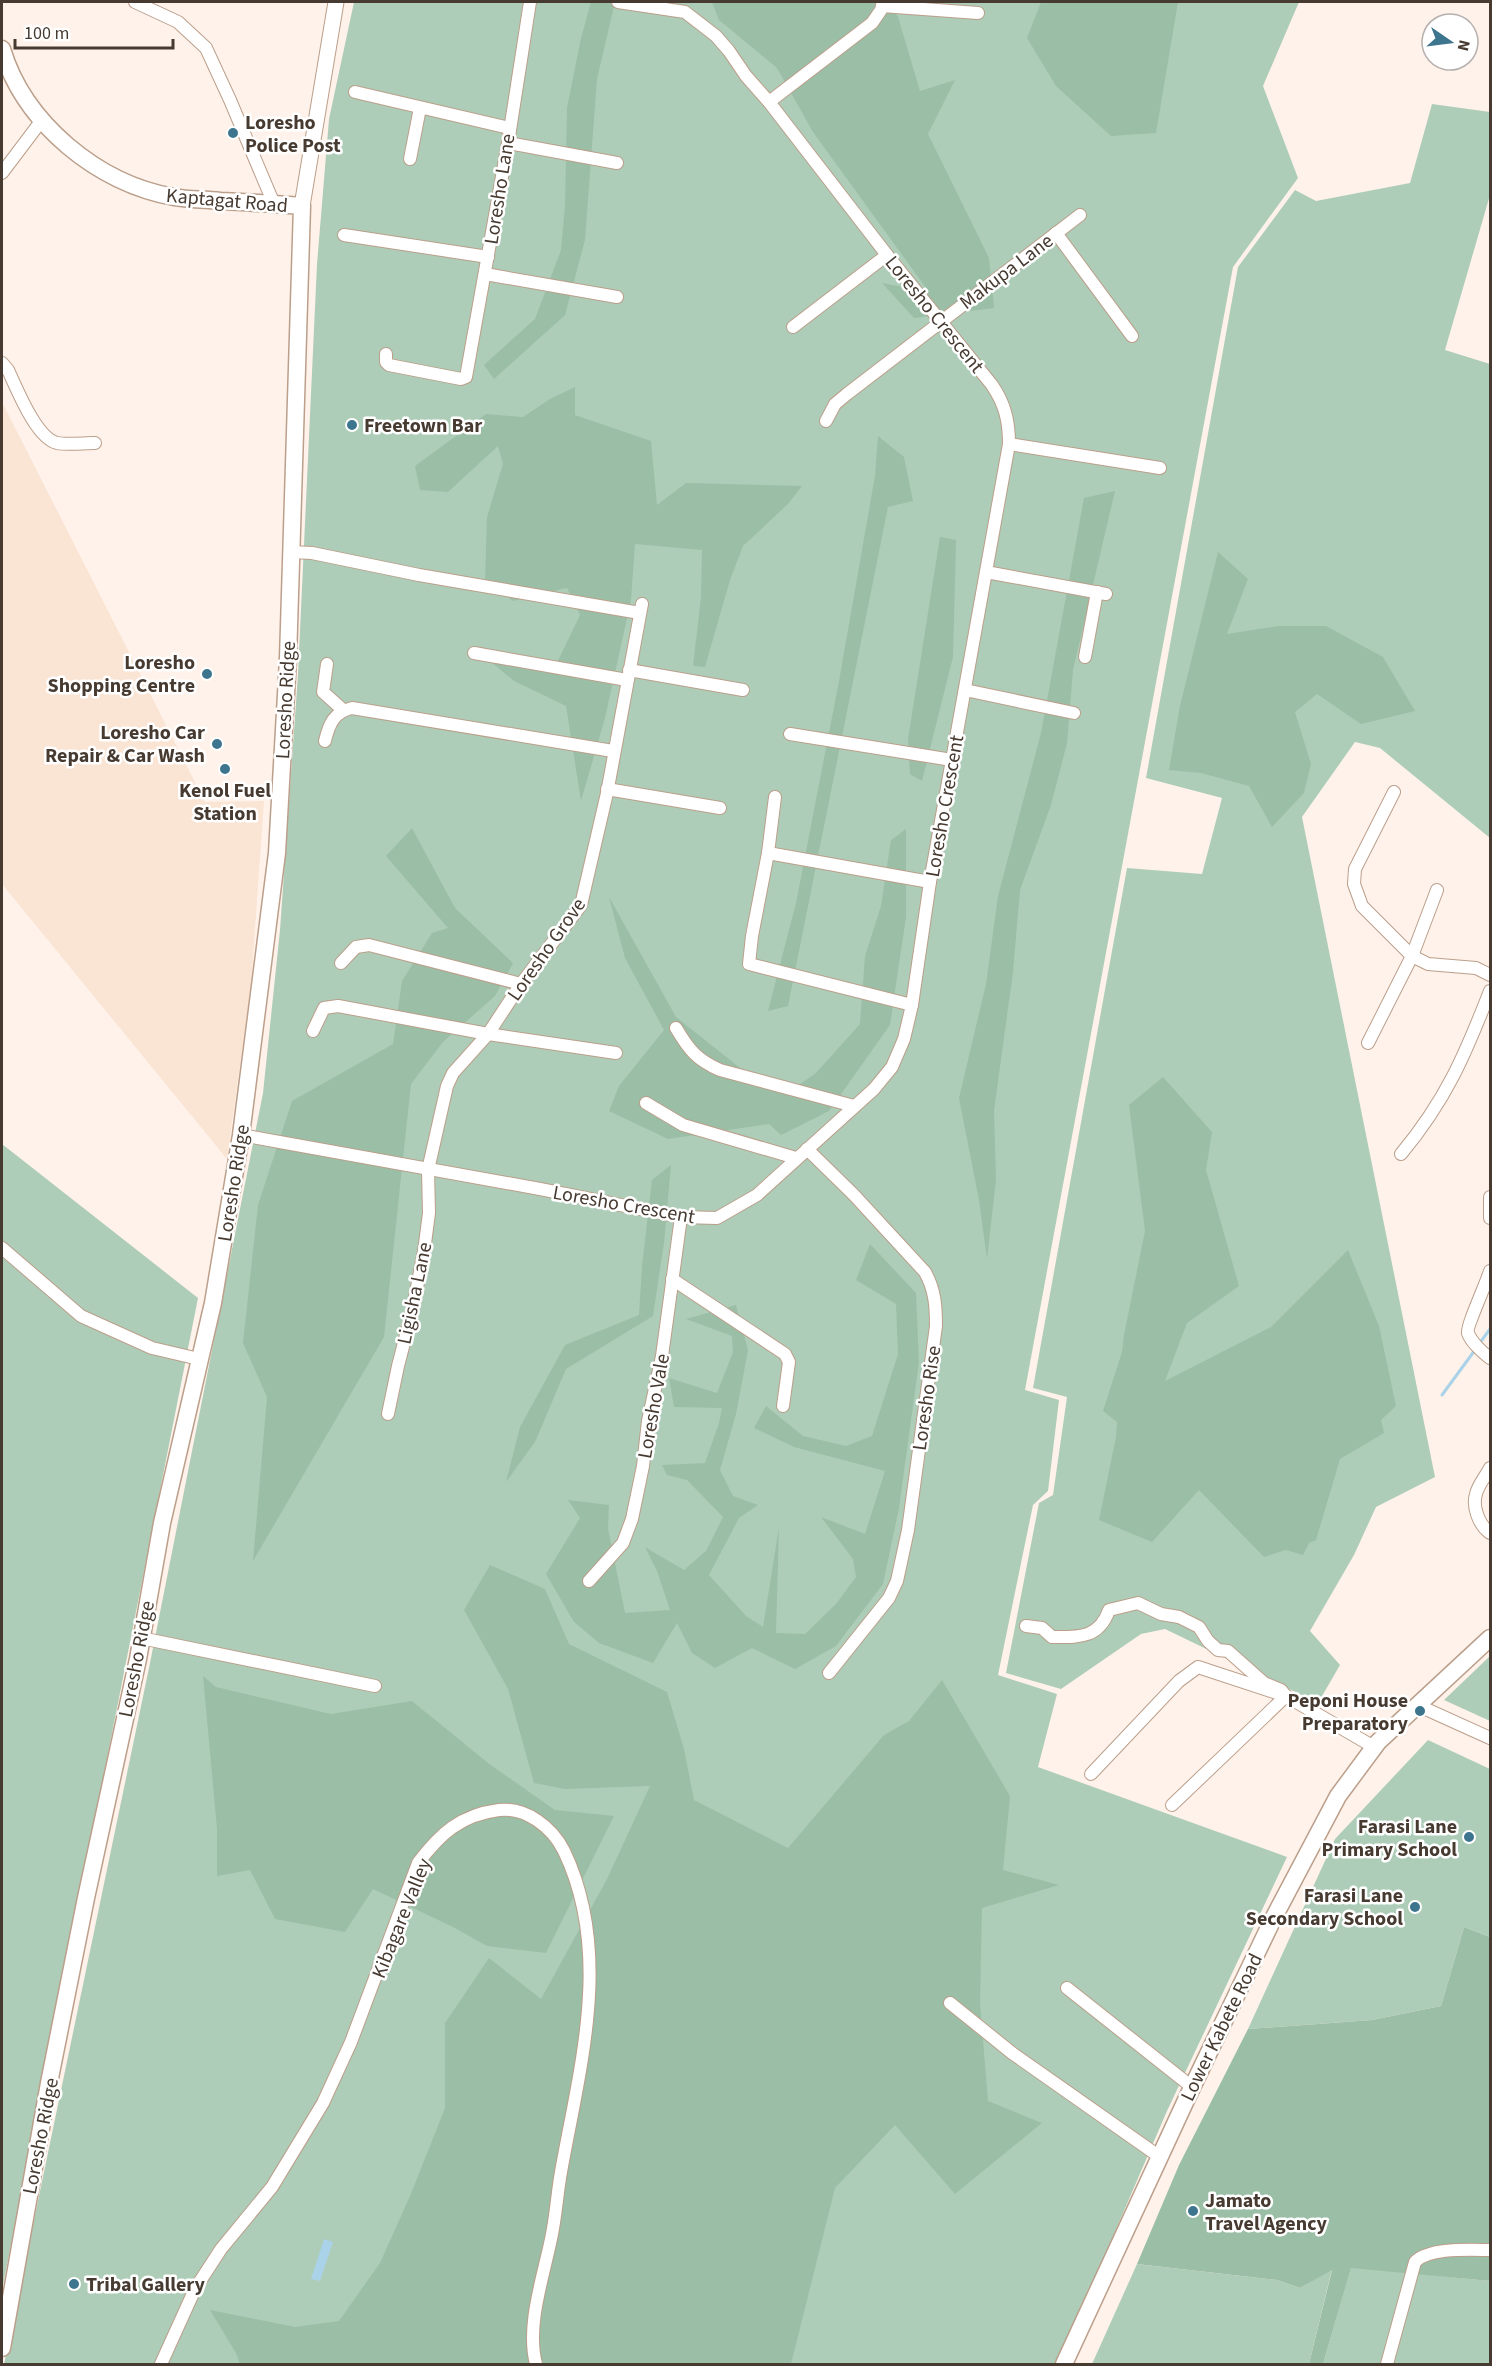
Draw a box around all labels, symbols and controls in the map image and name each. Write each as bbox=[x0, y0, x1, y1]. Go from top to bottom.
scale bar bbox=[15, 12, 172, 50]
north arrow bbox=[1420, 12, 1480, 72]
text: 100 m bbox=[24, 21, 69, 46]
text: N bbox=[1452, 38, 1476, 53]
place label: Loresho Police Post bbox=[245, 109, 341, 160]
marker: Loresho Police Post bbox=[226, 126, 240, 140]
street label: Loresho Lane bbox=[477, 132, 523, 247]
street label: Kaptagat Road bbox=[165, 182, 289, 220]
street label: Makupa Lane bbox=[954, 227, 1059, 316]
street label: Loresho Crescent bbox=[878, 250, 991, 380]
place label: Freetown Bar bbox=[364, 412, 482, 440]
marker: Freetown Bar bbox=[345, 418, 359, 432]
street label: Loresho Ridge bbox=[269, 640, 303, 760]
place label: Loresho Shopping Centre bbox=[48, 649, 195, 700]
marker: Loresho Shopping Centre bbox=[200, 667, 214, 681]
place label: Loresho Car Repair & Car Wash bbox=[45, 719, 205, 770]
street label: Loresho Crescent bbox=[919, 733, 971, 879]
marker: Loresho Car Repair & Car Wash bbox=[210, 737, 224, 751]
marker: Kenol Fuel Station bbox=[218, 762, 232, 776]
place label: Kenol Fuel Station bbox=[179, 777, 271, 828]
street label: Loresho Grove bbox=[501, 892, 593, 1007]
street label: Loresho Ridge bbox=[211, 1123, 257, 1244]
street label: Loresho Crescent bbox=[551, 1179, 697, 1231]
street label: Ligisha Lane bbox=[391, 1240, 439, 1347]
street label: Loresho Rise bbox=[906, 1344, 948, 1452]
street label: Loresho Vale bbox=[631, 1351, 677, 1461]
street label: Loresho Ridge bbox=[112, 1598, 162, 1720]
place label: Peponi House Preparatory bbox=[1287, 1687, 1409, 1738]
marker: Peponi House Preparatory bbox=[1413, 1704, 1427, 1718]
place label: Farasi Lane Primary School bbox=[1322, 1813, 1457, 1864]
marker: Farasi Lane Primary School bbox=[1462, 1830, 1476, 1844]
street label: Kibagare Valley bbox=[365, 1853, 439, 1983]
place label: Farasi Lane Secondary School bbox=[1246, 1882, 1403, 1933]
marker: Farasi Lane Secondary School bbox=[1408, 1900, 1422, 1914]
street label: Lower Kabete Road bbox=[1174, 1949, 1270, 2106]
street label: Loresho Ridge bbox=[16, 2075, 66, 2197]
place label: Jamato Travel Agency bbox=[1205, 2187, 1328, 2238]
marker: Jamato Travel Agency bbox=[1186, 2204, 1200, 2218]
place label: Tribal Gallery bbox=[86, 2271, 205, 2299]
marker: Tribal Gallery bbox=[67, 2277, 81, 2291]

